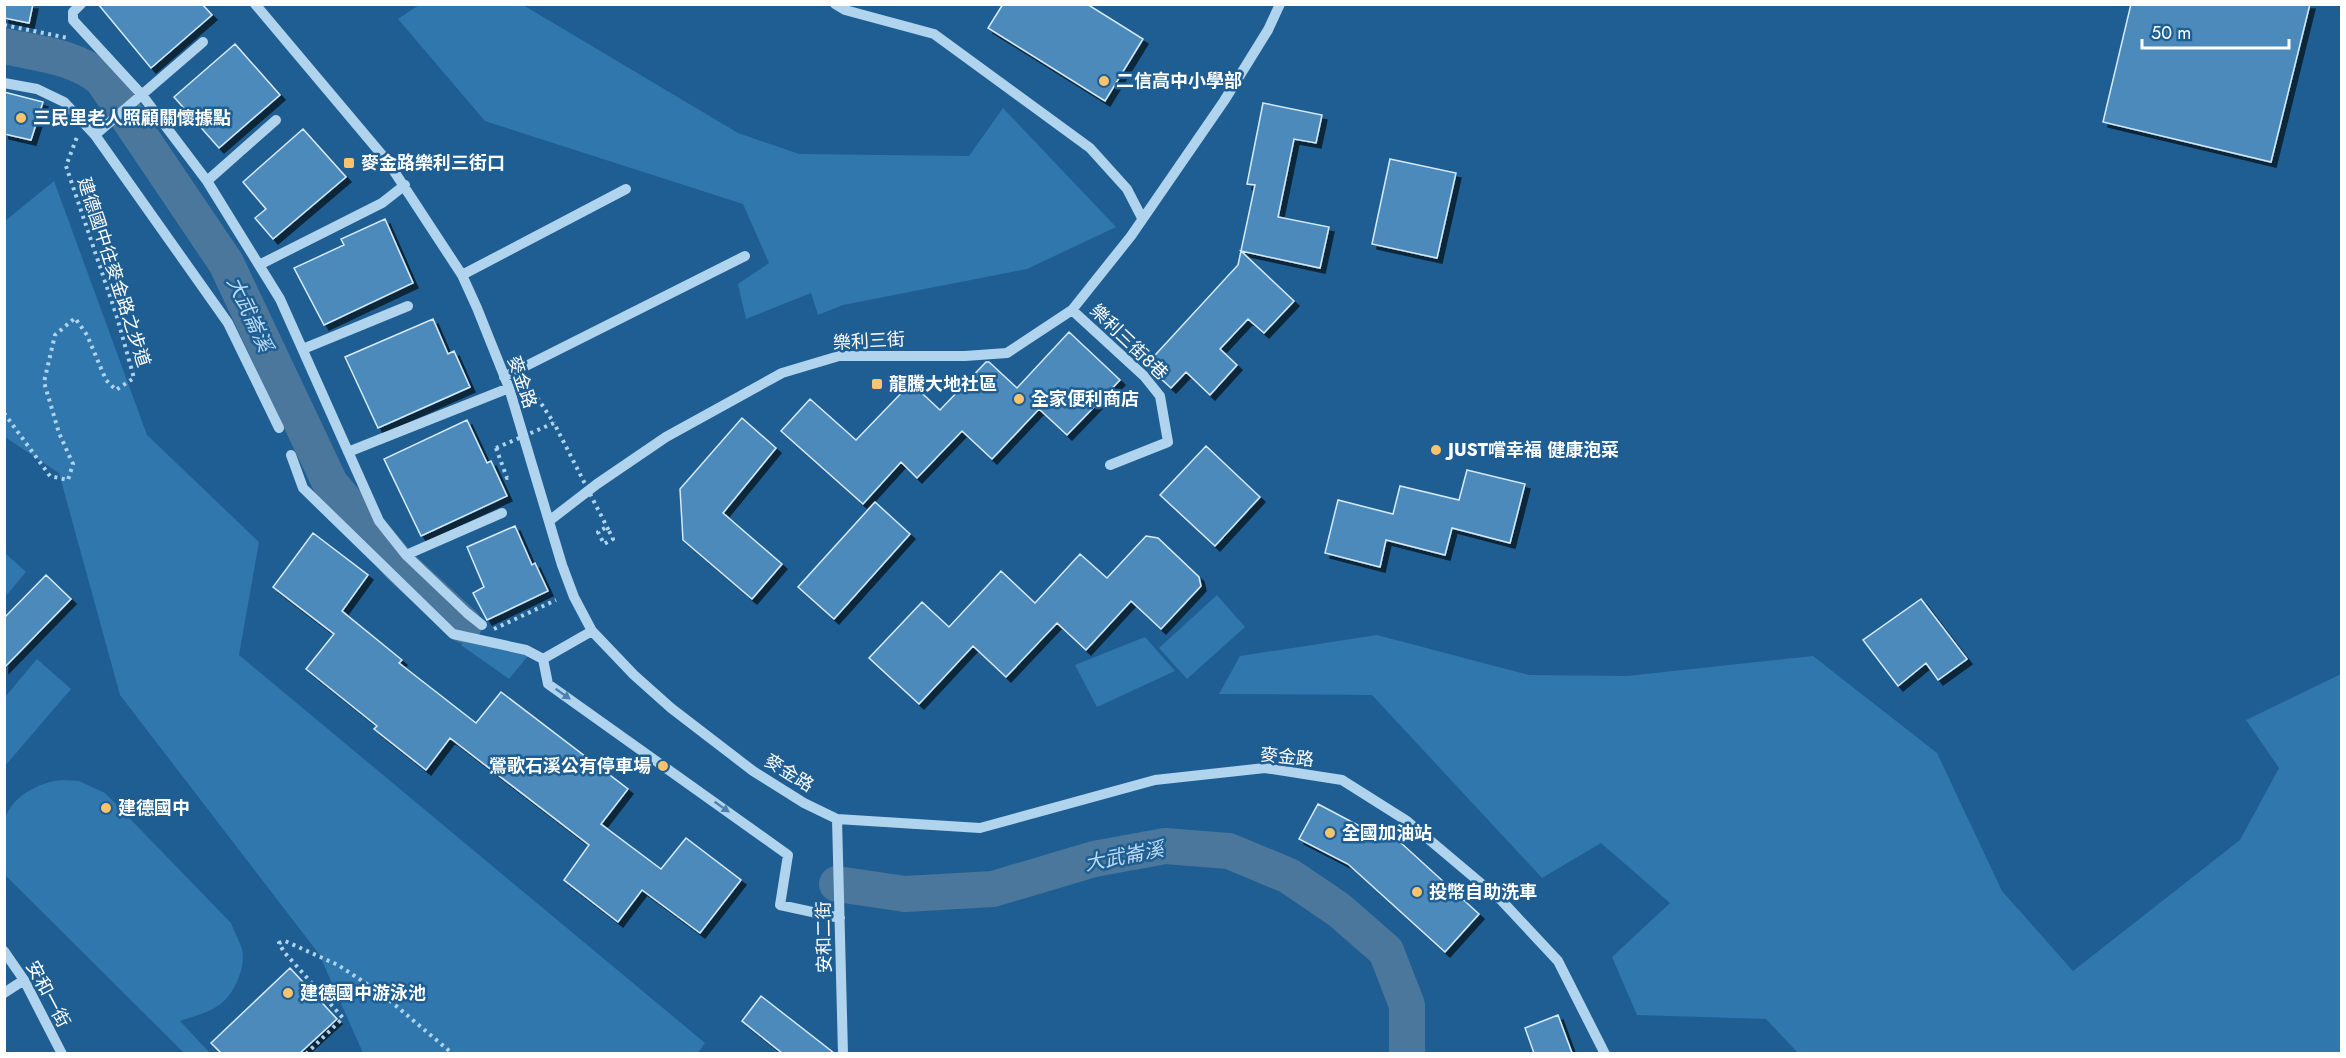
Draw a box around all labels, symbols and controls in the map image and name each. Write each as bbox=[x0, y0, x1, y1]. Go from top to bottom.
scale bar bbox=[2142, 12, 2289, 50]
text: 50 m bbox=[2151, 20, 2191, 46]
place label: 二信高中小學部 bbox=[1116, 68, 1242, 94]
marker: 二信高中小學部 bbox=[1097, 74, 1111, 88]
place label: 三民里老人照顧關懷據點 bbox=[33, 105, 231, 131]
marker: 三民里老人照顧關懷據點 bbox=[14, 111, 28, 125]
place label: 麥金路樂利三街口 bbox=[361, 150, 505, 176]
marker: 麥金路樂利三街口 bbox=[342, 156, 356, 170]
street label: 建德國中往麥金路之步道 bbox=[71, 174, 157, 370]
water label: 大武崙溪 bbox=[220, 272, 281, 359]
street label: 樂利三街8巷 bbox=[1084, 298, 1174, 386]
street label: 樂利三街 bbox=[832, 326, 906, 356]
street label: 麥金路 bbox=[501, 352, 543, 412]
place label: 龍騰大地社區 bbox=[889, 371, 997, 397]
marker: 龍騰大地社區 bbox=[870, 377, 884, 391]
place label: 全家便利商店 bbox=[1031, 386, 1139, 412]
marker: 全家便利商店 bbox=[1012, 392, 1026, 406]
place label: JUST嚐幸福 健康泡菜 bbox=[1445, 437, 1619, 463]
marker: JUST嚐幸福 健康泡菜 bbox=[1429, 443, 1443, 457]
one-way arrow bbox=[555, 688, 570, 700]
street label: 麥金路 bbox=[1259, 741, 1315, 773]
street label: 麥金路 bbox=[759, 748, 819, 798]
place label: 鶯歌石溪公有停車場 bbox=[489, 753, 651, 779]
marker: 鶯歌石溪公有停車場 bbox=[656, 759, 670, 773]
place label: 建德國中 bbox=[118, 795, 190, 821]
marker: 建德國中 bbox=[99, 801, 113, 815]
one-way arrow bbox=[713, 801, 729, 813]
place label: 全國加油站 bbox=[1342, 820, 1432, 846]
marker: 全國加油站 bbox=[1323, 826, 1337, 840]
water label: 大武崙溪 bbox=[1082, 834, 1169, 878]
place label: 投幣自助洗車 bbox=[1429, 879, 1537, 905]
marker: 投幣自助洗車 bbox=[1410, 885, 1424, 899]
street label: 安和二街 bbox=[810, 901, 838, 973]
street label: 安和一街 bbox=[20, 956, 76, 1032]
place label: 建德國中游泳池 bbox=[300, 980, 426, 1006]
marker: 建德國中游泳池 bbox=[281, 986, 295, 1000]

